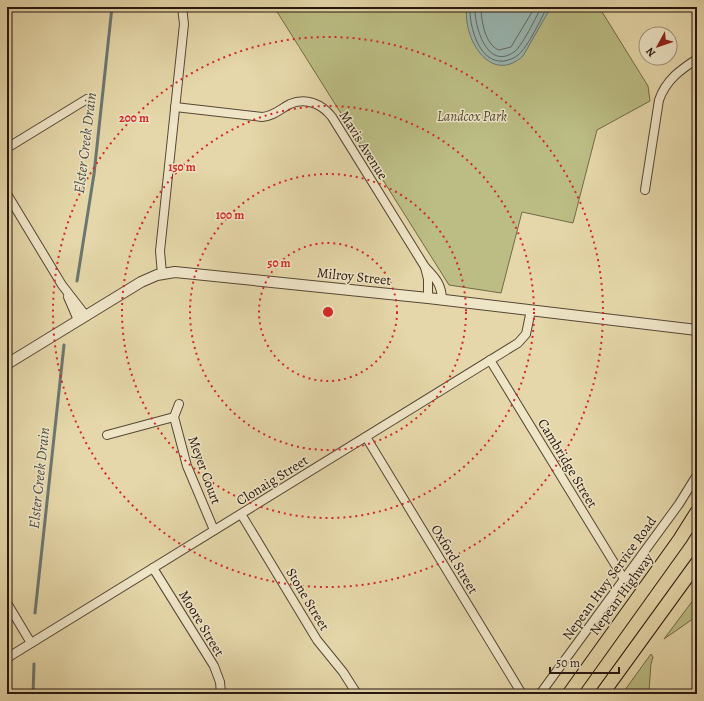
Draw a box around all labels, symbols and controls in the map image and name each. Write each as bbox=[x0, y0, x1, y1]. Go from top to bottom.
north arrow bbox=[638, 26, 678, 66]
text: N bbox=[642, 44, 659, 60]
water label: Elster Creek Drain bbox=[69, 91, 101, 195]
street label: Mavis Avenue bbox=[335, 107, 392, 183]
park label: Landcox Park bbox=[437, 107, 507, 126]
text: 200 m bbox=[119, 110, 149, 126]
text: 150 m bbox=[168, 159, 196, 175]
text: 100 m bbox=[216, 207, 244, 223]
text: 50 m bbox=[267, 255, 291, 271]
street label: Milroy Street bbox=[316, 263, 392, 290]
centre of rings bbox=[321, 305, 335, 319]
street label: Cambridge Street bbox=[533, 415, 602, 512]
water label: Elster Creek Drain bbox=[24, 426, 54, 530]
street label: Meyer Court bbox=[183, 433, 226, 507]
street label: Clonaig Street bbox=[233, 451, 312, 510]
street label: Nepean Hwy Service Road bbox=[558, 512, 661, 644]
street label: Oxford Street bbox=[426, 521, 483, 598]
street label: Nepean Highway bbox=[585, 549, 658, 639]
street label: Stone Street bbox=[281, 564, 334, 635]
street label: Moore Street bbox=[174, 587, 229, 660]
scale bar bbox=[550, 649, 619, 675]
text: 50 m bbox=[556, 655, 580, 671]

